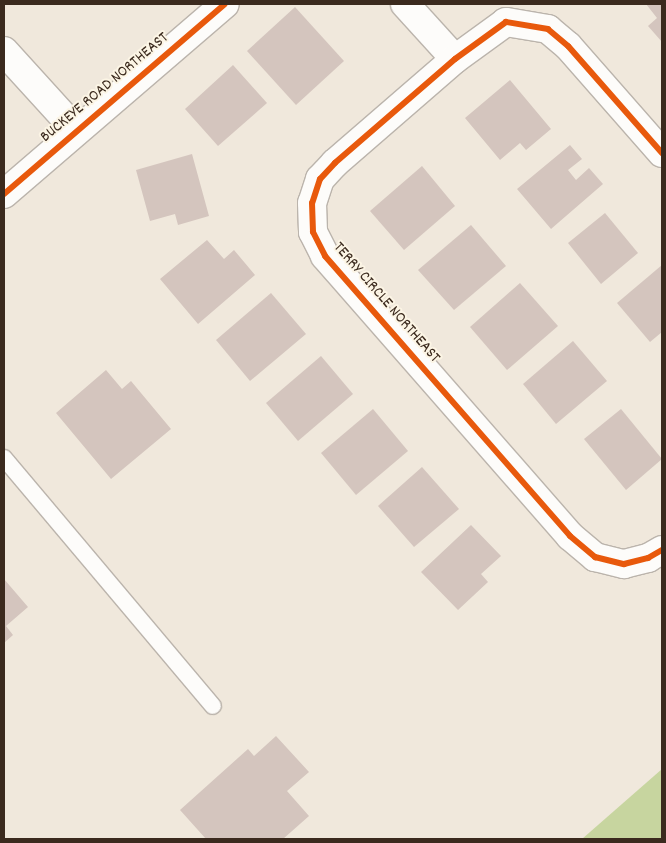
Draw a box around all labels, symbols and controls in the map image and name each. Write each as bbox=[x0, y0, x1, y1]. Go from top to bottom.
street label: BUCKEYE ROAD NORTHEAST bbox=[37, 29, 173, 147]
street label: TERRY CIRCLE NORTHEAST bbox=[328, 239, 444, 367]

